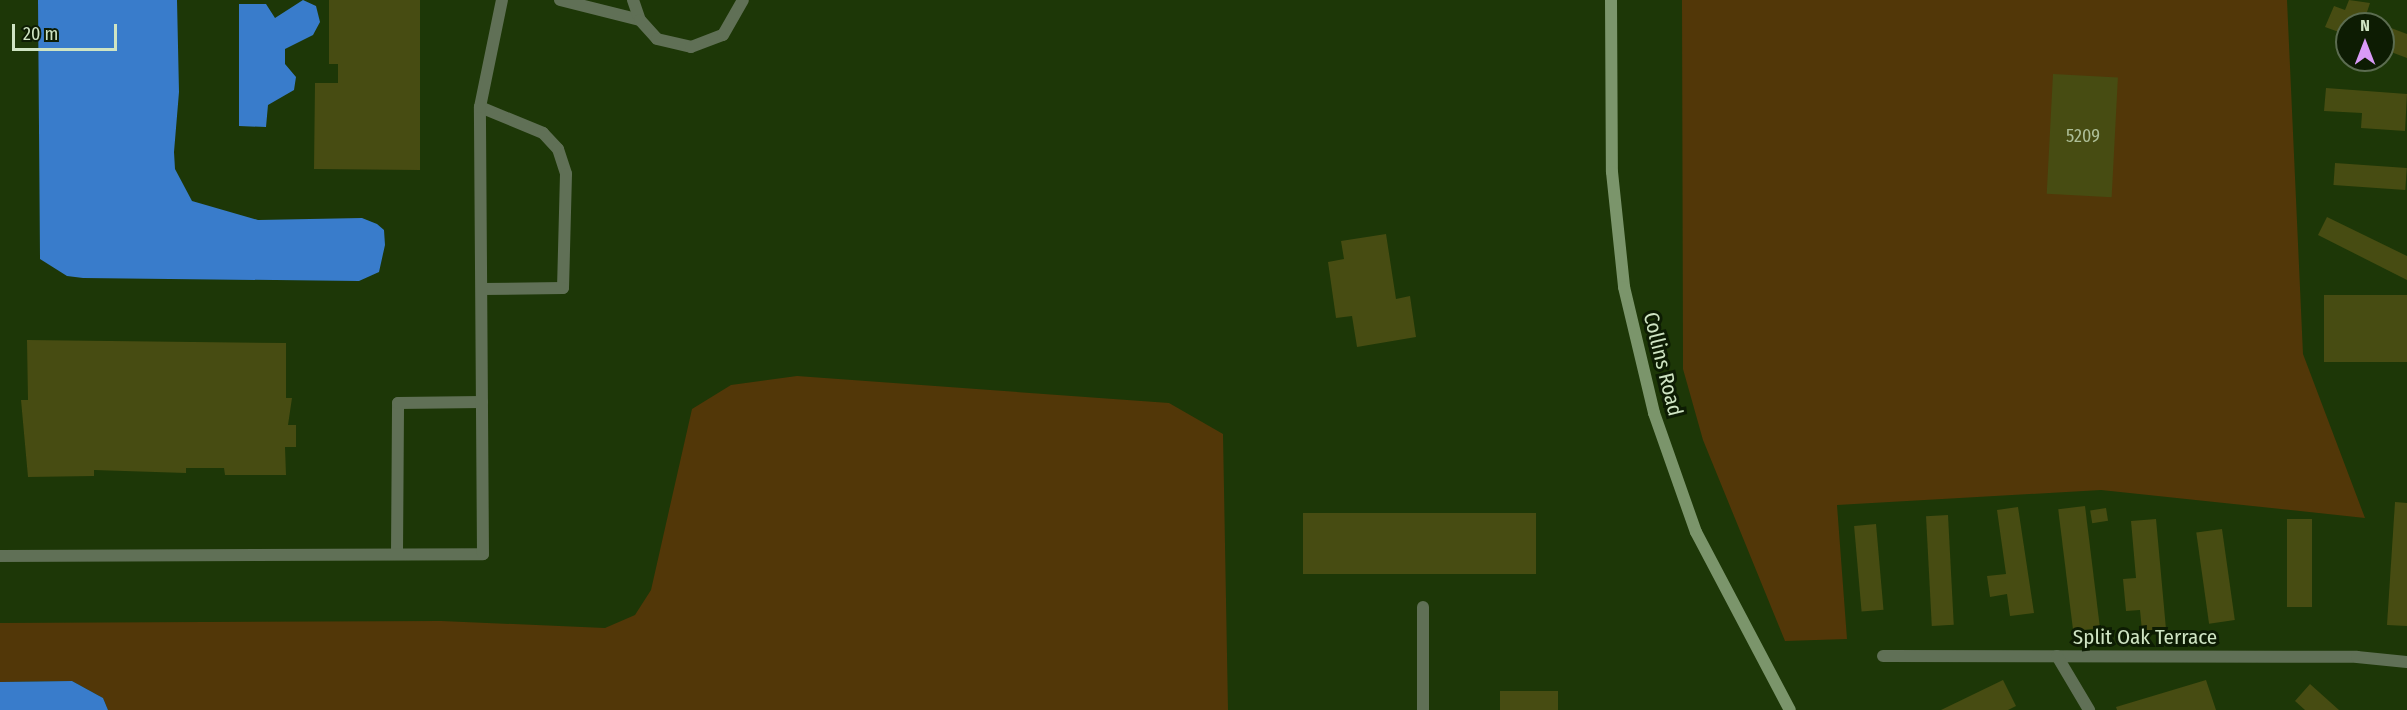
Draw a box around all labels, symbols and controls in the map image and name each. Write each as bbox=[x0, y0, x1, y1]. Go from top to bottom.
scale bar bbox=[15, 12, 120, 50]
north arrow bbox=[2335, 12, 2395, 72]
text: N bbox=[2360, 16, 2370, 35]
text: 20 m bbox=[23, 23, 58, 45]
house number: 5209 bbox=[2066, 125, 2100, 147]
street label: Collins Road bbox=[1638, 309, 1688, 419]
street label: Split Oak Terrace bbox=[2073, 624, 2217, 650]

